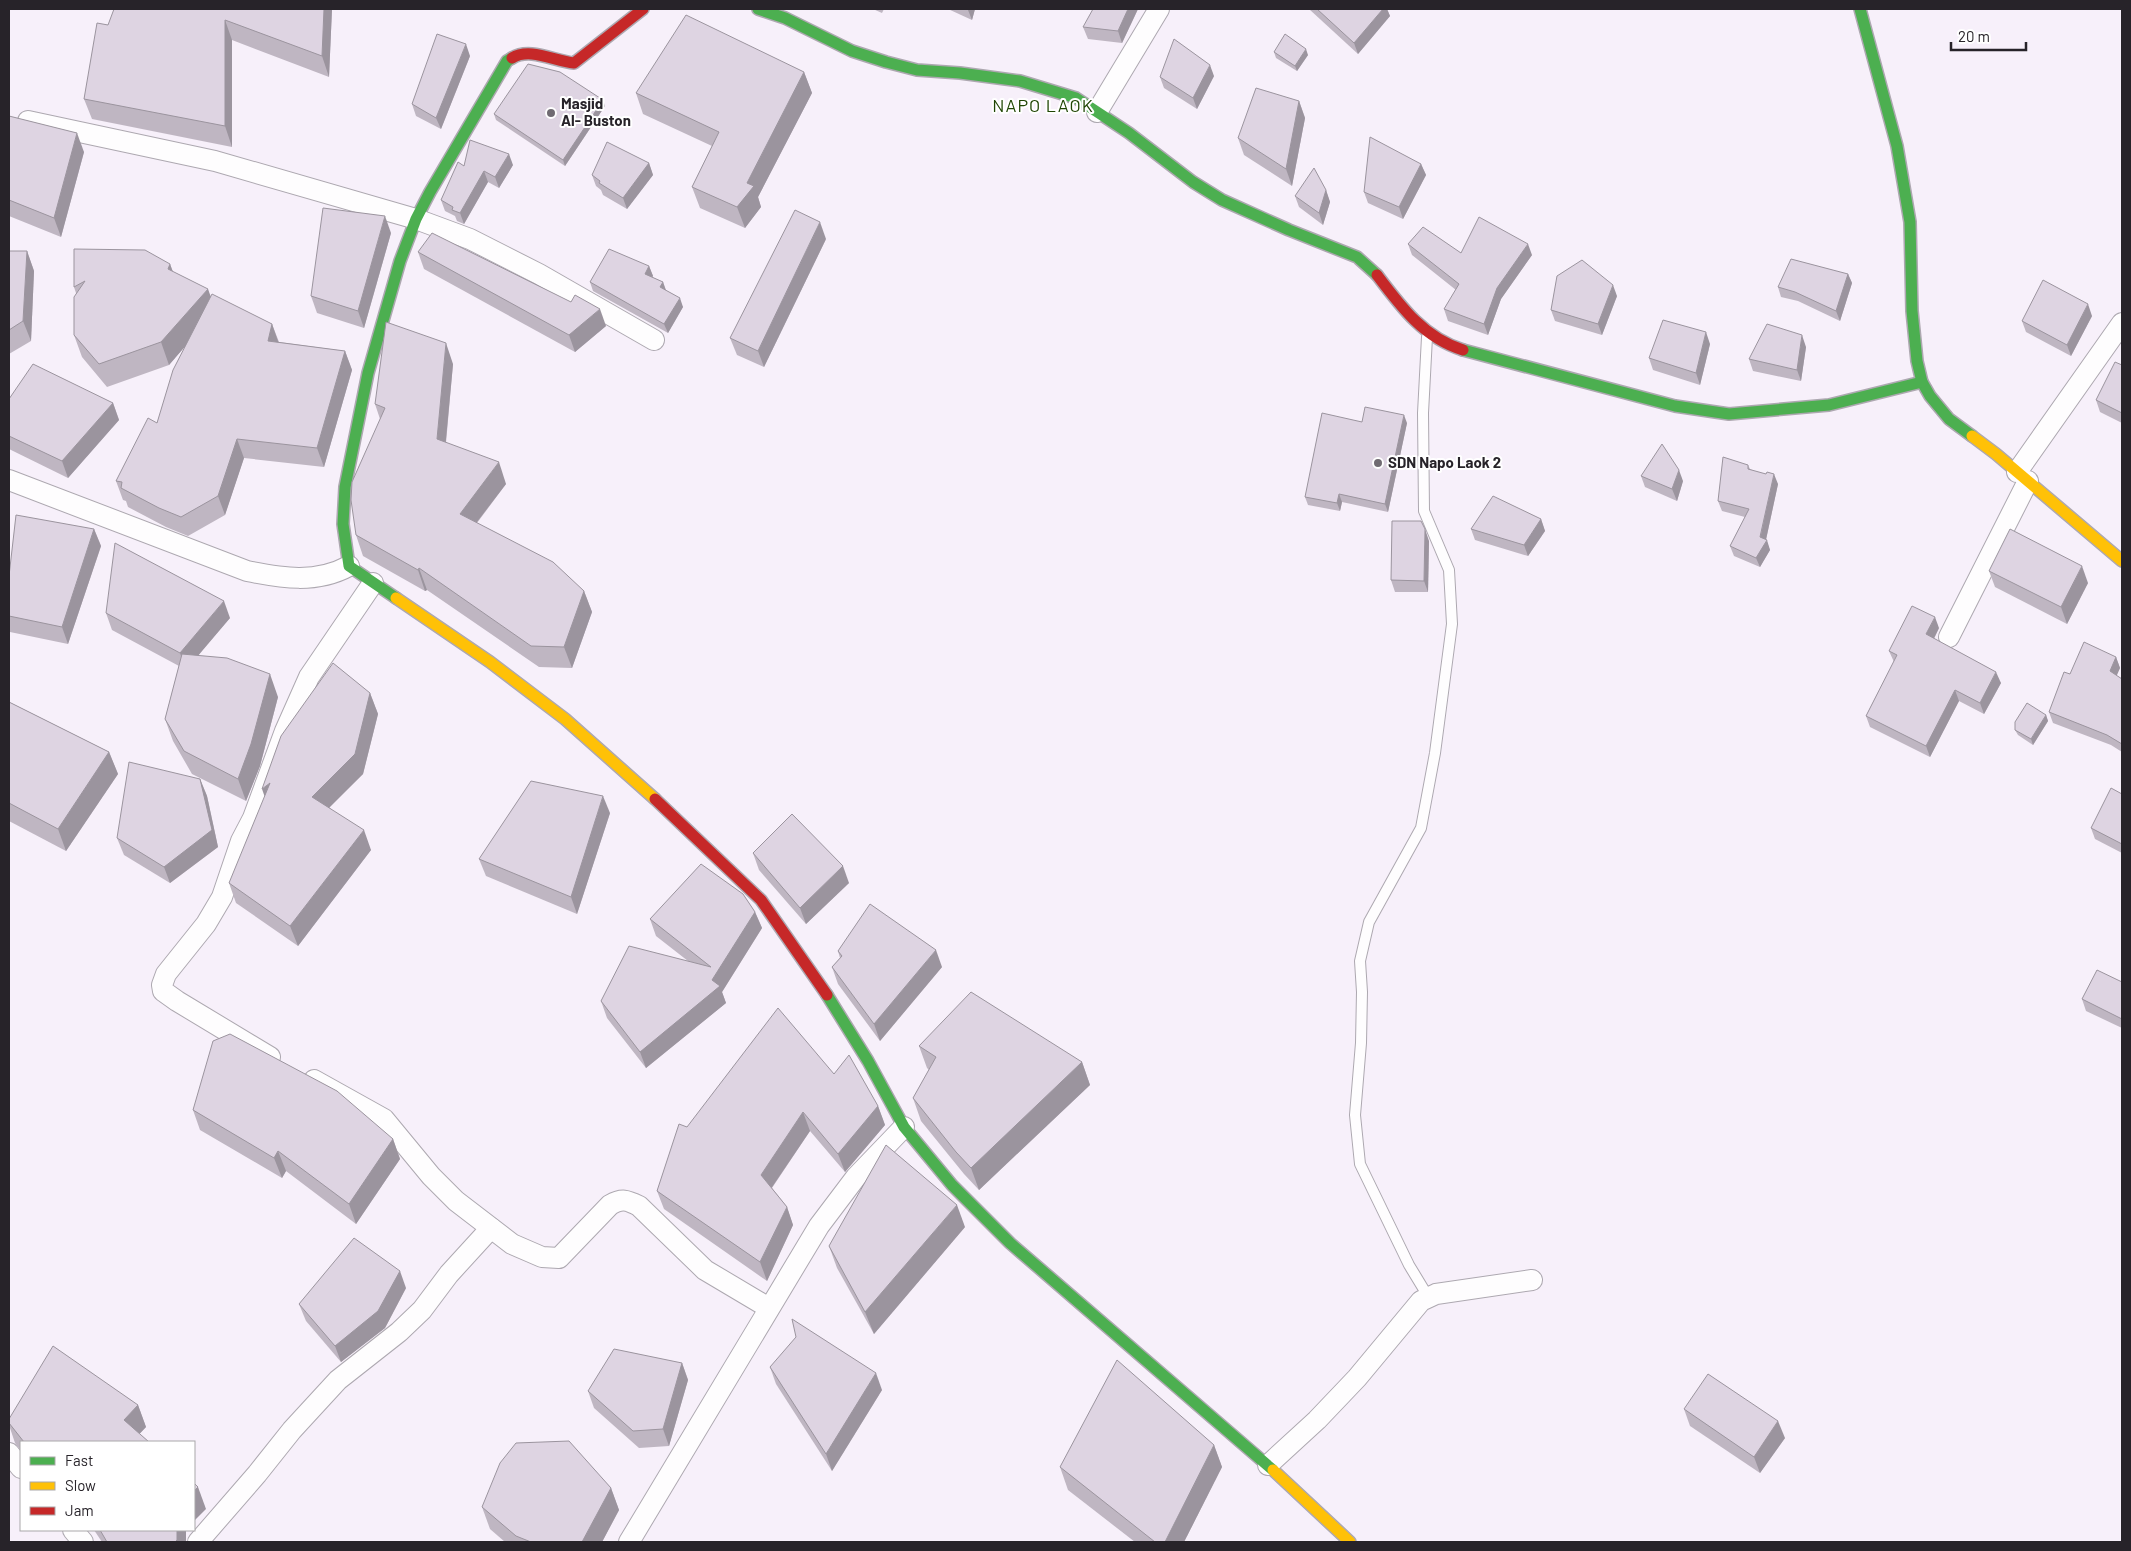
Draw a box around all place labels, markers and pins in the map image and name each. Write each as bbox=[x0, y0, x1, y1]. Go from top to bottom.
place label: Masjid Al- Buston bbox=[561, 94, 631, 129]
marker: Masjid Al- Buston bbox=[545, 107, 557, 119]
place label: SDN Napo Laok 2 bbox=[1388, 453, 1501, 471]
marker: SDN Napo Laok 2 bbox=[1372, 457, 1384, 469]

